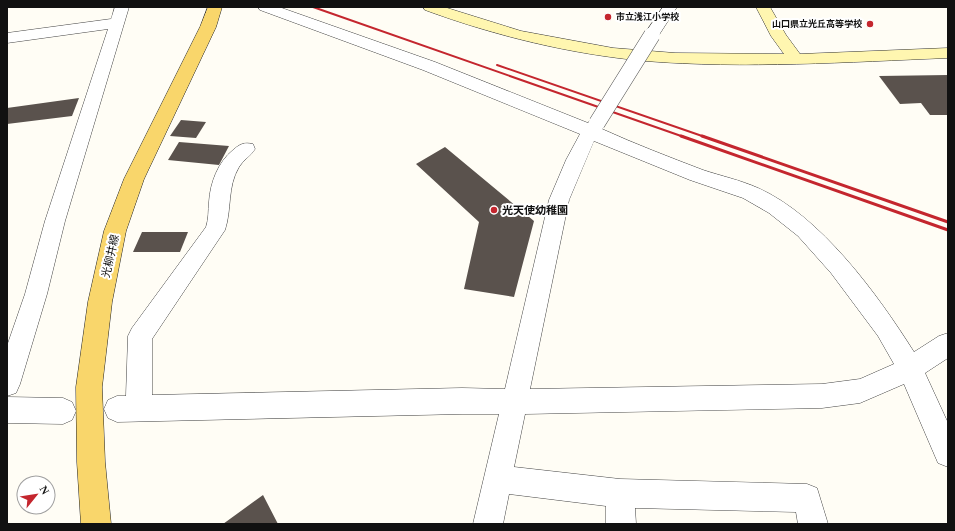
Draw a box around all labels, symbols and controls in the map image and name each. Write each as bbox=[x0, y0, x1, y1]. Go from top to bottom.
place label: 市立浅江小学校 bbox=[616, 11, 680, 22]
marker: 市立浅江小学校 bbox=[603, 12, 613, 22]
place label: 山口県立光丘高等学校 bbox=[772, 19, 863, 29]
marker: 山口県立光丘高等学校 bbox=[865, 19, 875, 29]
place label: 光天使幼稚園 bbox=[502, 204, 568, 216]
marker: 光天使幼稚園 bbox=[489, 205, 499, 215]
street label: 光柳井線 bbox=[99, 233, 121, 279]
north arrow bbox=[16, 475, 56, 515]
text: N bbox=[37, 484, 52, 496]

